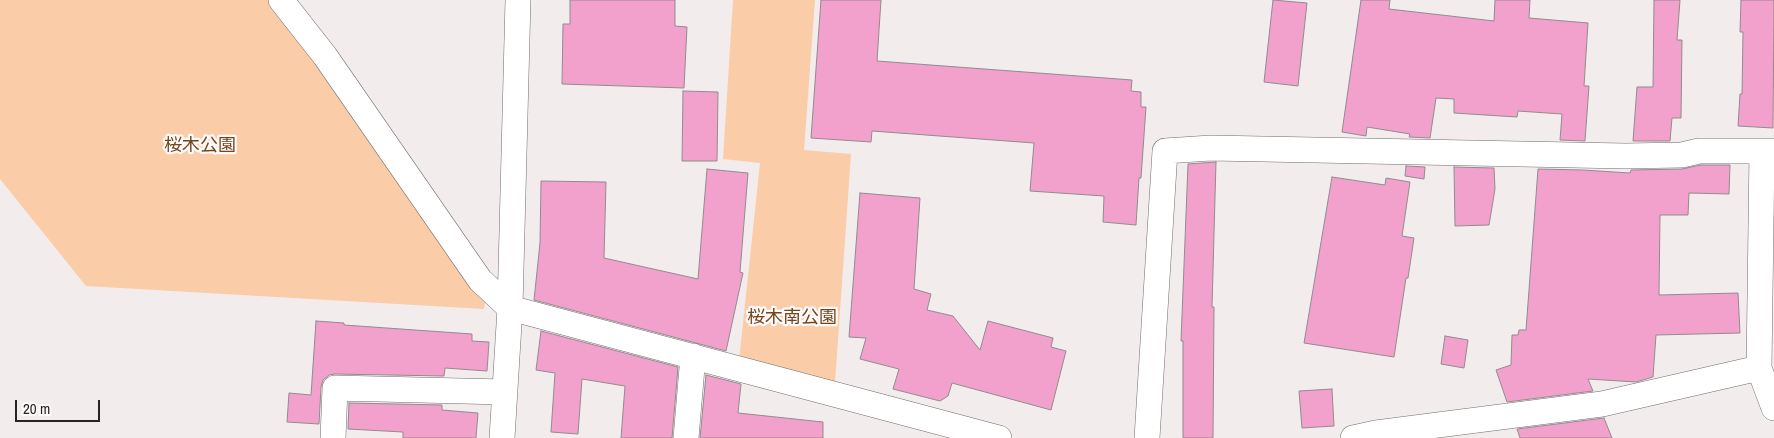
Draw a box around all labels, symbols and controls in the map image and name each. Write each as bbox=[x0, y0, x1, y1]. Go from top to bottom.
park label: 桜木公園 bbox=[164, 135, 236, 157]
park label: 桜木南公園 bbox=[747, 307, 837, 329]
scale bar bbox=[18, 390, 102, 422]
text: 20 m bbox=[23, 398, 50, 419]

